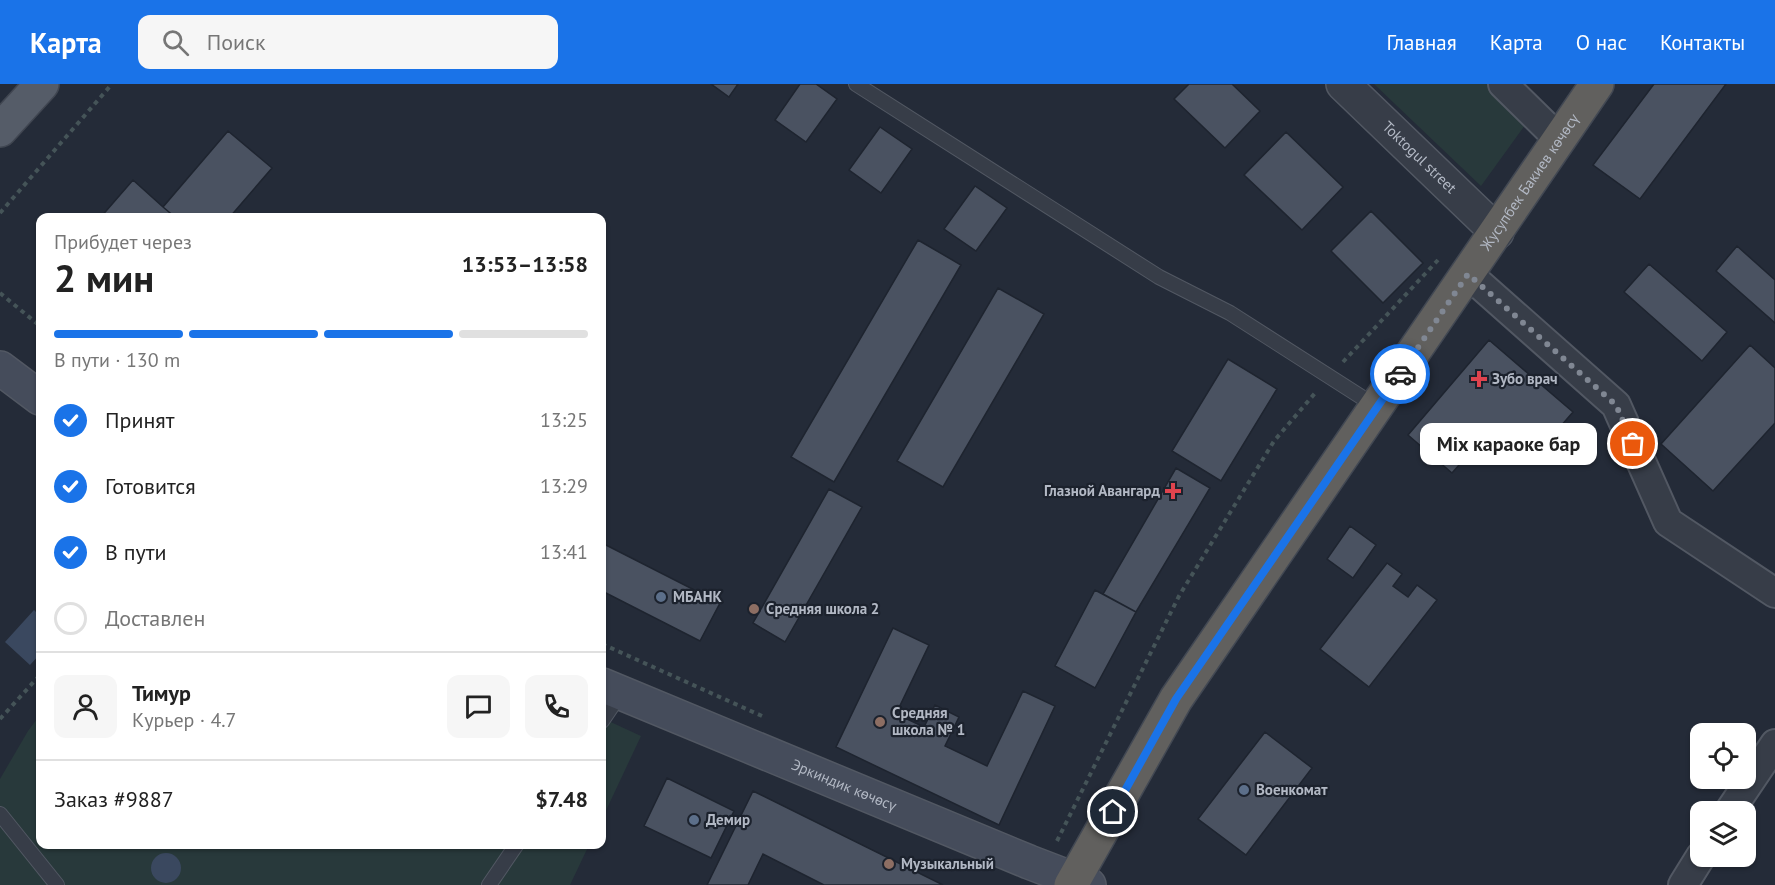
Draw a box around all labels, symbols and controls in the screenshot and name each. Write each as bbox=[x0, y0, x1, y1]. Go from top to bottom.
search box bbox=[138, 15, 558, 69]
text: Карта bbox=[30, 24, 102, 61]
icon: search bbox=[159, 26, 192, 59]
text: Поиск bbox=[207, 28, 266, 56]
text: Главная bbox=[1386, 29, 1457, 56]
text: Карта bbox=[1490, 29, 1543, 56]
text: О нас bbox=[1576, 29, 1627, 56]
text: Контакты bbox=[1660, 29, 1745, 56]
street label: Жусупбек Бакиев көчөсү bbox=[1475, 109, 1583, 255]
street label: Toktogul street bbox=[1379, 117, 1461, 197]
text: Прибудет через bbox=[54, 229, 192, 255]
text: 13:53–13:58 bbox=[462, 250, 588, 278]
text: 2 мин bbox=[54, 252, 154, 303]
courier bbox=[1370, 344, 1430, 404]
text: В пути · 130 m bbox=[54, 347, 180, 373]
icon: car bbox=[1384, 358, 1417, 391]
place label: Зубо врач bbox=[1492, 369, 1558, 388]
marker: Зубо врач bbox=[1470, 370, 1488, 388]
icon: check bbox=[54, 404, 87, 437]
text: Принят bbox=[105, 406, 175, 434]
text: 13:25 bbox=[540, 407, 588, 433]
pin bbox=[1607, 418, 1658, 469]
callout: Mix караоке бар bbox=[1420, 423, 1597, 465]
icon: bag bbox=[1616, 427, 1649, 460]
text: Mix караоке бар bbox=[1437, 431, 1580, 457]
icon: check bbox=[54, 470, 87, 503]
text: Готовится bbox=[105, 472, 196, 500]
text: 13:29 bbox=[540, 473, 588, 499]
place label: Глазной Авангард bbox=[1044, 481, 1160, 500]
marker: Глазной Авангард bbox=[1164, 482, 1182, 500]
icon: check bbox=[54, 536, 87, 569]
text: В пути bbox=[105, 538, 167, 566]
text: 13:41 bbox=[540, 539, 588, 565]
place label: МБАНК bbox=[673, 587, 722, 606]
marker: МБАНК bbox=[654, 590, 668, 604]
place label: Средняя школа 2 bbox=[766, 599, 879, 618]
marker: Средняя школа 2 bbox=[747, 602, 761, 616]
text: Доставлен bbox=[105, 604, 205, 632]
button: person bbox=[54, 675, 117, 738]
button: chat bbox=[447, 675, 510, 738]
button: phone bbox=[525, 675, 588, 738]
text: Тимур bbox=[132, 679, 191, 707]
place label: Средняя школа № 1 bbox=[892, 703, 965, 739]
text: Курьер · 4.7 bbox=[132, 707, 236, 733]
marker: Средняя школа № 1 bbox=[873, 715, 887, 729]
map controls bbox=[1690, 723, 1756, 867]
button: locate bbox=[1690, 723, 1756, 789]
street label: Эркиндик көчөсү bbox=[789, 755, 900, 815]
place label: Военкомат bbox=[1256, 780, 1328, 799]
marker: Военкомат bbox=[1237, 783, 1251, 797]
text: Заказ #9887 bbox=[54, 785, 174, 813]
text: $7.48 bbox=[535, 785, 588, 813]
pin bbox=[1087, 786, 1138, 837]
icon: home bbox=[1096, 795, 1129, 828]
button: layers bbox=[1690, 801, 1756, 867]
place label: Демир bbox=[706, 810, 750, 829]
marker: Демир bbox=[687, 813, 701, 827]
place label: Музыкальный bbox=[901, 854, 994, 873]
marker: Музыкальный bbox=[882, 857, 896, 871]

